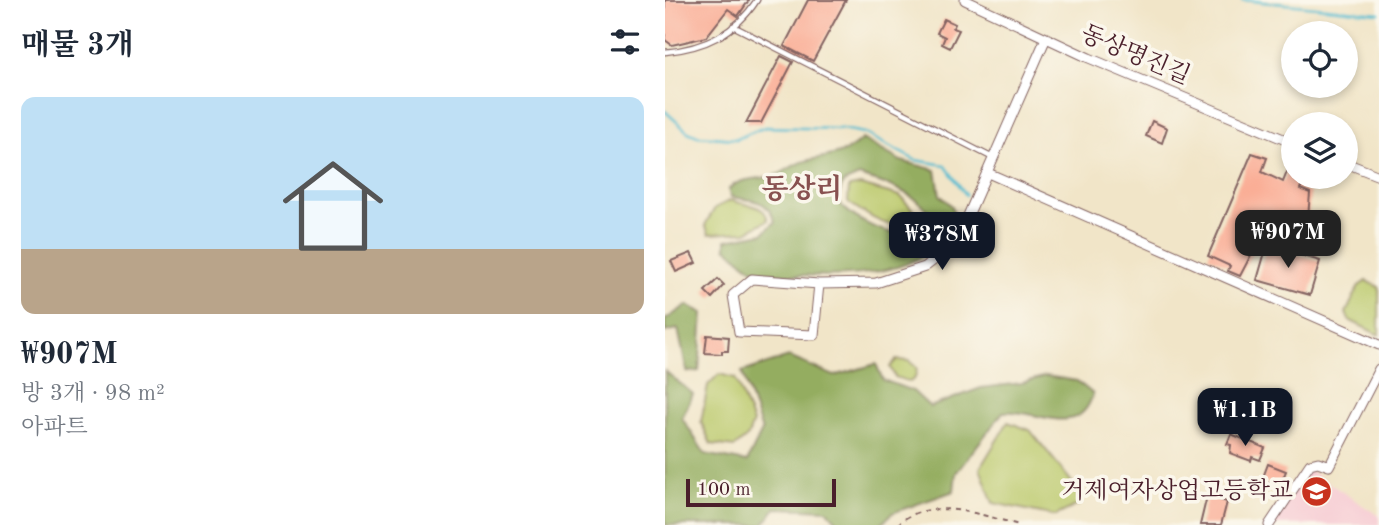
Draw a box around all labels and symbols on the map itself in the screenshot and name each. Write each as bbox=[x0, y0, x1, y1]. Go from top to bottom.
street label: 동상명진길 bbox=[1077, 20, 1194, 90]
district label: 동상리 bbox=[761, 173, 843, 205]
pin: ₩907M bbox=[1239, 210, 1337, 270]
pin: ₩378M bbox=[893, 212, 991, 272]
pin: ₩1.1B bbox=[1196, 388, 1294, 448]
school or university icon: 거제여자상업고등학교 bbox=[1299, 475, 1333, 509]
scale bar bbox=[686, 476, 837, 508]
place label: 거제여자상업고등학교 bbox=[1061, 478, 1293, 504]

